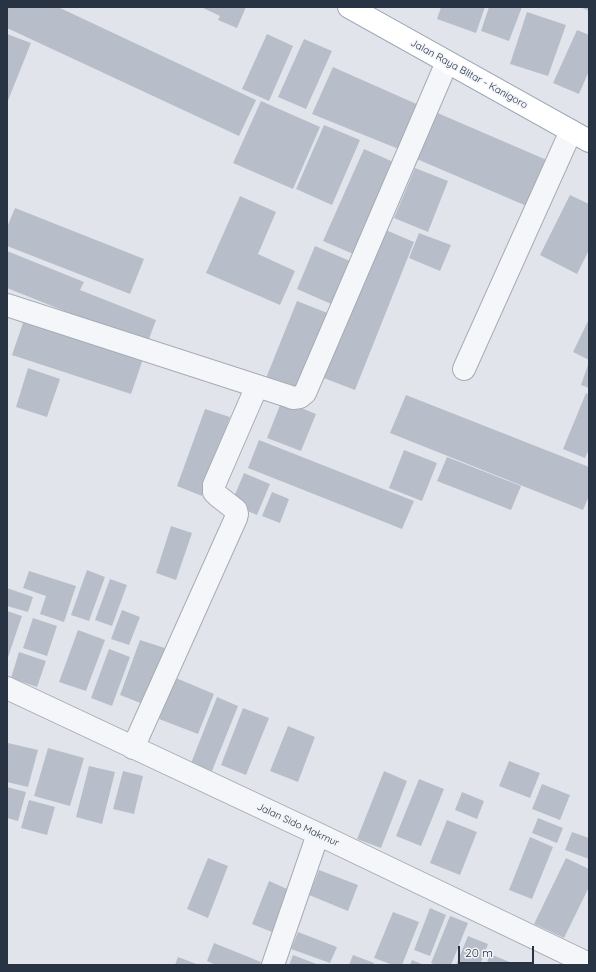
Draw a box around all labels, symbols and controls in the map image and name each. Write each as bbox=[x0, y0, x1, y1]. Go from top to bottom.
street label: Jalan Raya Blitar - Kanigoro bbox=[408, 37, 530, 111]
street label: Jalan Sido Makmur bbox=[255, 801, 341, 849]
scale bar bbox=[460, 938, 536, 964]
text: 20 m bbox=[465, 945, 493, 960]

